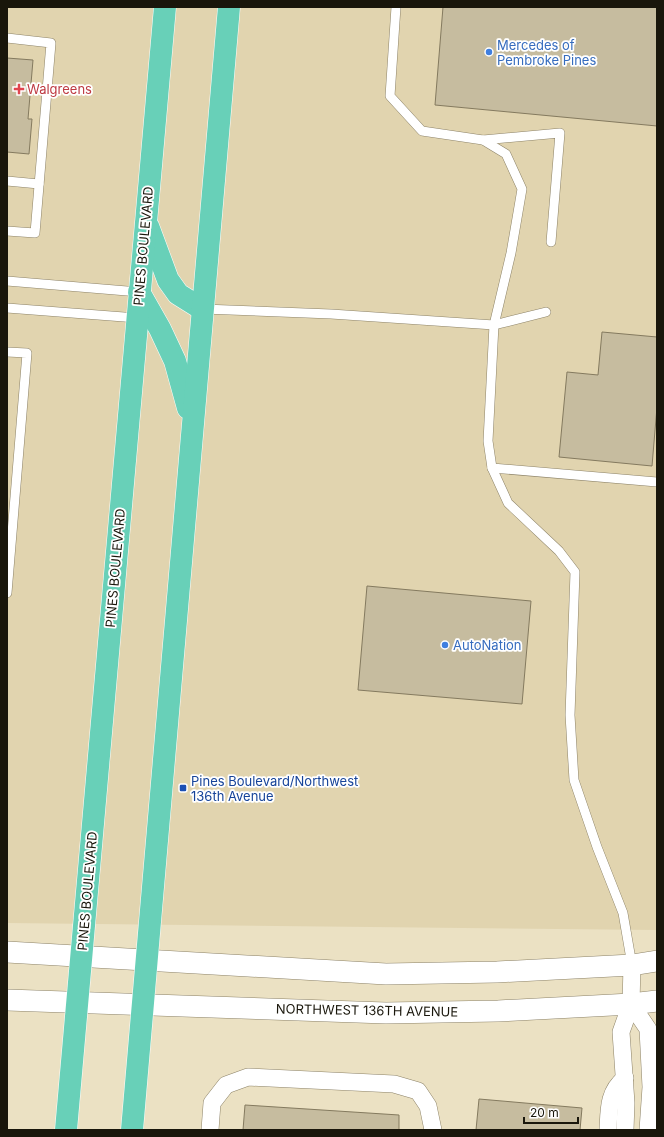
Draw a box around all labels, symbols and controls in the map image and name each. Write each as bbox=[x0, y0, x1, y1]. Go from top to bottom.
place label: Mercedes of Pembroke Pines bbox=[497, 37, 596, 68]
marker: Mercedes of Pembroke Pines bbox=[484, 47, 494, 57]
place label: Walgreens bbox=[27, 81, 92, 97]
marker: Walgreens bbox=[14, 84, 24, 94]
street label: PINES BOULEVARD bbox=[130, 186, 156, 306]
street label: PINES BOULEVARD bbox=[102, 508, 128, 628]
place label: AutoNation bbox=[453, 637, 522, 653]
marker: AutoNation bbox=[440, 640, 450, 650]
place label: Pines Boulevard/Northwest 136th Avenue bbox=[191, 773, 358, 804]
marker: Pines Boulevard/Northwest 136th Avenue bbox=[178, 783, 188, 793]
street label: PINES BOULEVARD bbox=[74, 831, 100, 951]
street label: NORTHWEST 136TH AVENUE bbox=[276, 1000, 458, 1020]
scale bar bbox=[524, 1099, 578, 1125]
text: 20 m bbox=[530, 1105, 559, 1120]

